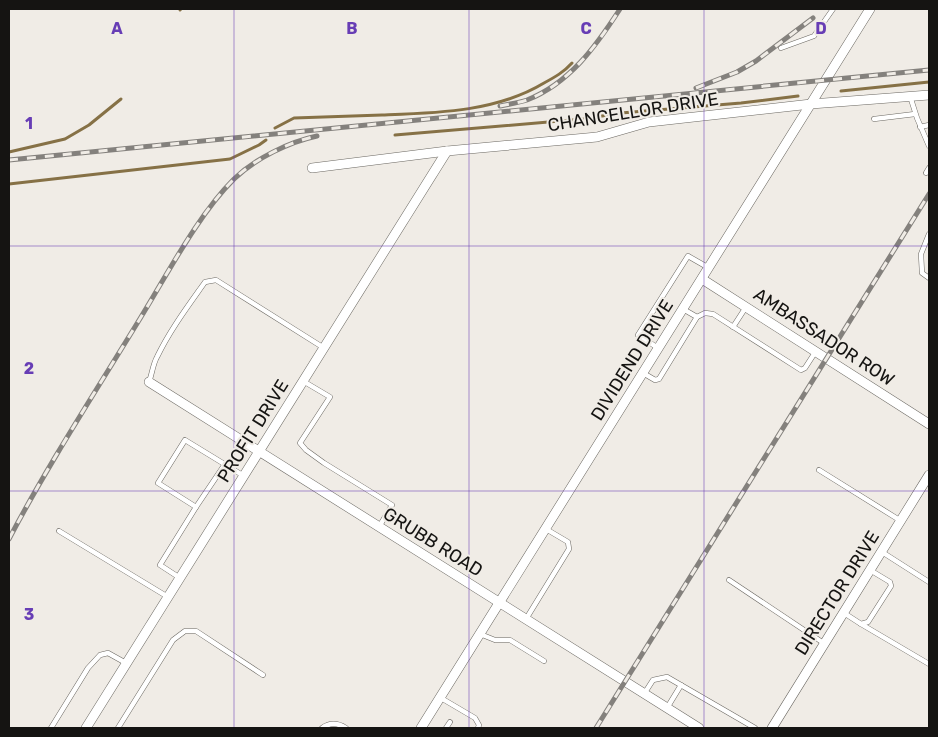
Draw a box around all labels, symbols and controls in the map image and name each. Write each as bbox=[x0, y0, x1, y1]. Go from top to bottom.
text: A bbox=[111, 19, 123, 38]
text: B bbox=[346, 19, 358, 38]
text: C bbox=[580, 19, 592, 38]
text: D bbox=[815, 19, 827, 38]
street label: CHANCELLOR DRIVE bbox=[546, 88, 720, 136]
text: 1 bbox=[25, 114, 33, 133]
street label: AMBASSADOR ROW bbox=[749, 283, 899, 391]
street label: DIVIDEND DRIVE bbox=[586, 295, 678, 425]
text: 2 bbox=[24, 359, 34, 378]
street label: PROFIT DRIVE bbox=[213, 376, 293, 486]
street label: GRUBB ROAD bbox=[379, 503, 487, 581]
street label: DIRECTOR DRIVE bbox=[790, 527, 884, 659]
text: 3 bbox=[24, 605, 34, 624]

